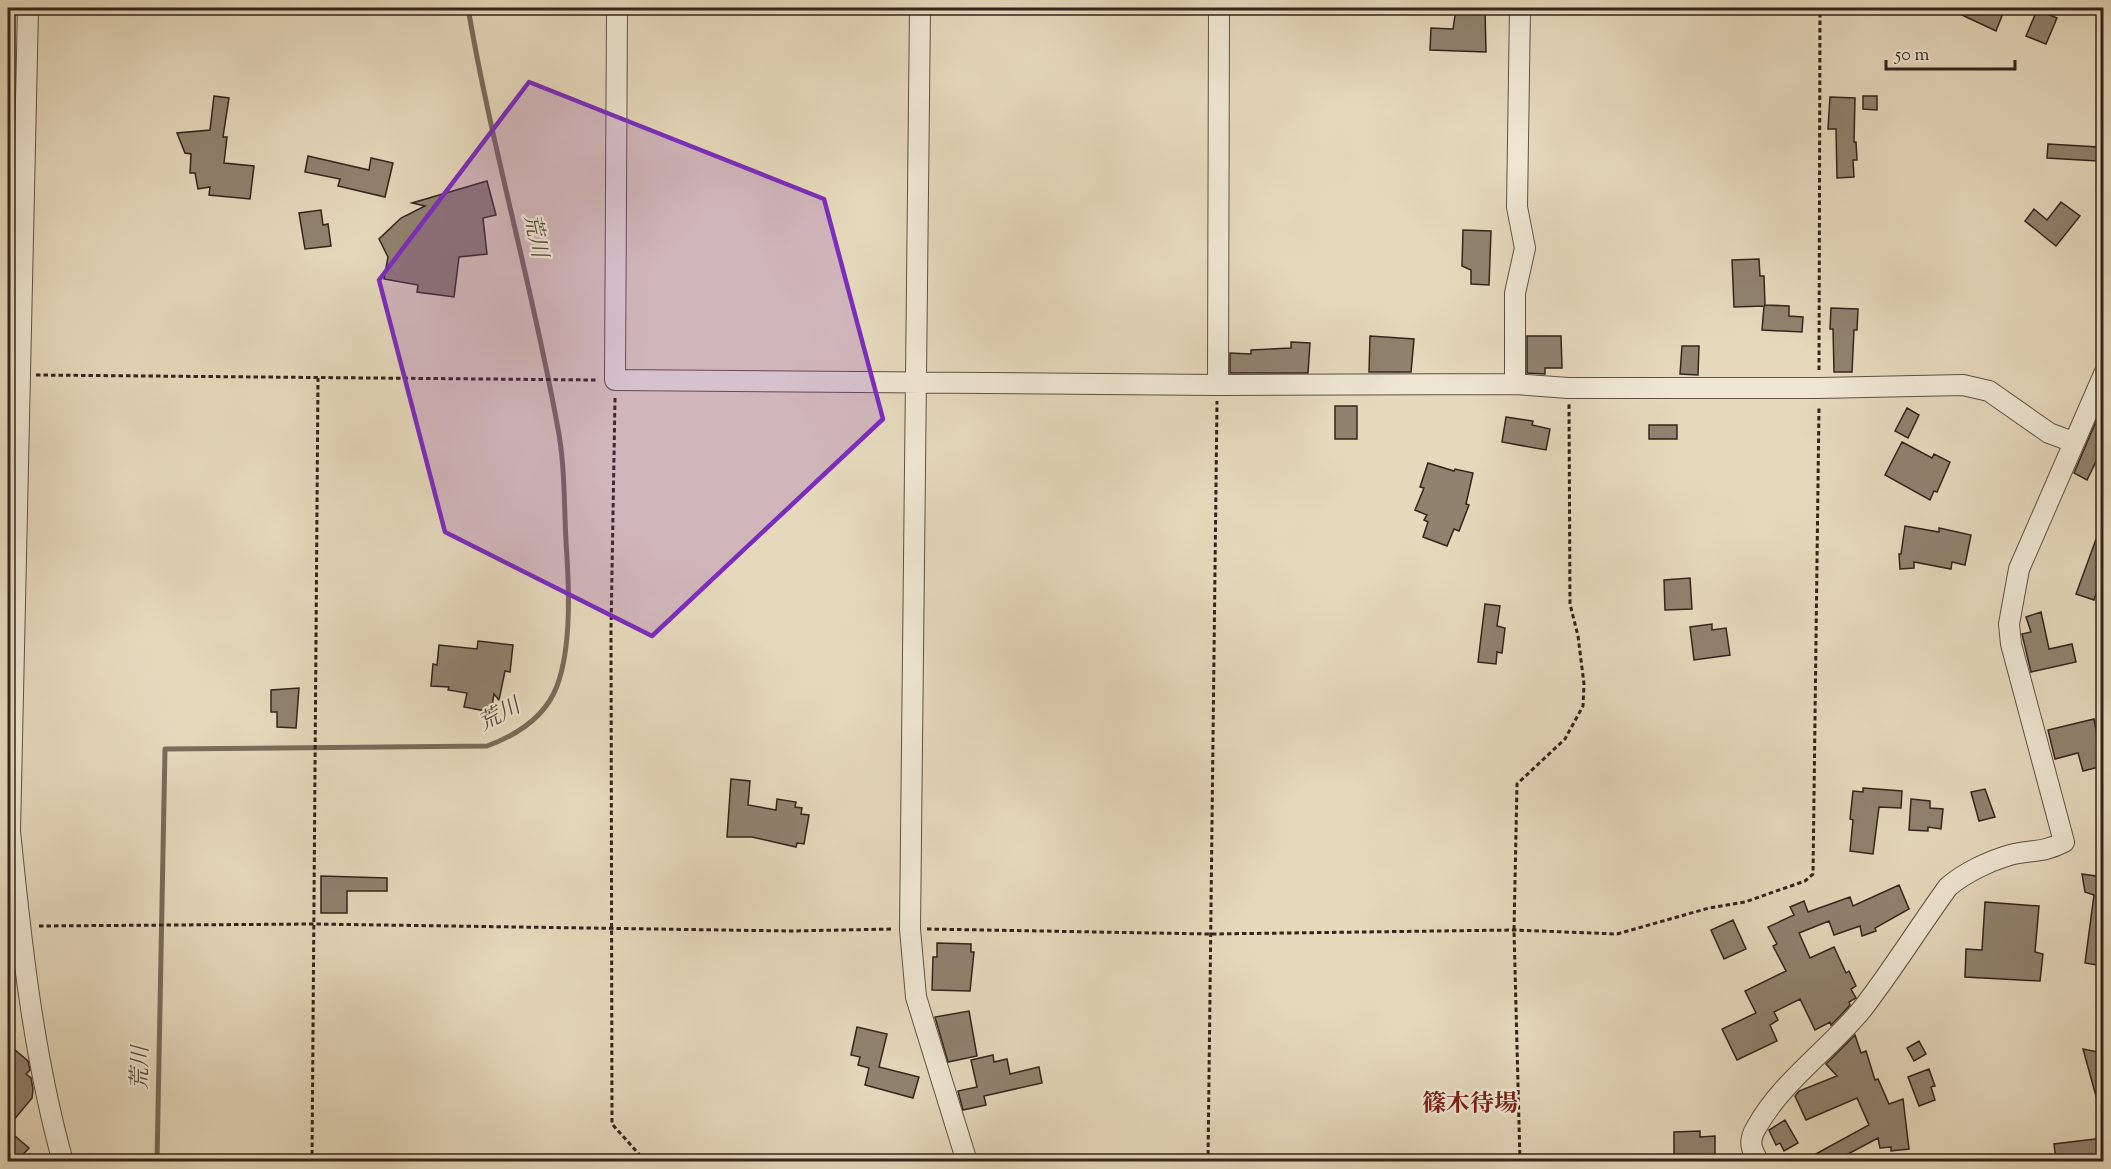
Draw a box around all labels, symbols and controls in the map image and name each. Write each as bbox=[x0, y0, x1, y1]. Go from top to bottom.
scale bar bbox=[1886, 33, 2015, 71]
text: 50 m bbox=[1894, 43, 1930, 69]
water label: 荒川 bbox=[514, 211, 555, 263]
water label: 荒川 bbox=[473, 691, 529, 740]
water label: 荒川 bbox=[126, 1044, 158, 1090]
district label: 篠木待場 bbox=[1422, 1088, 1518, 1122]

